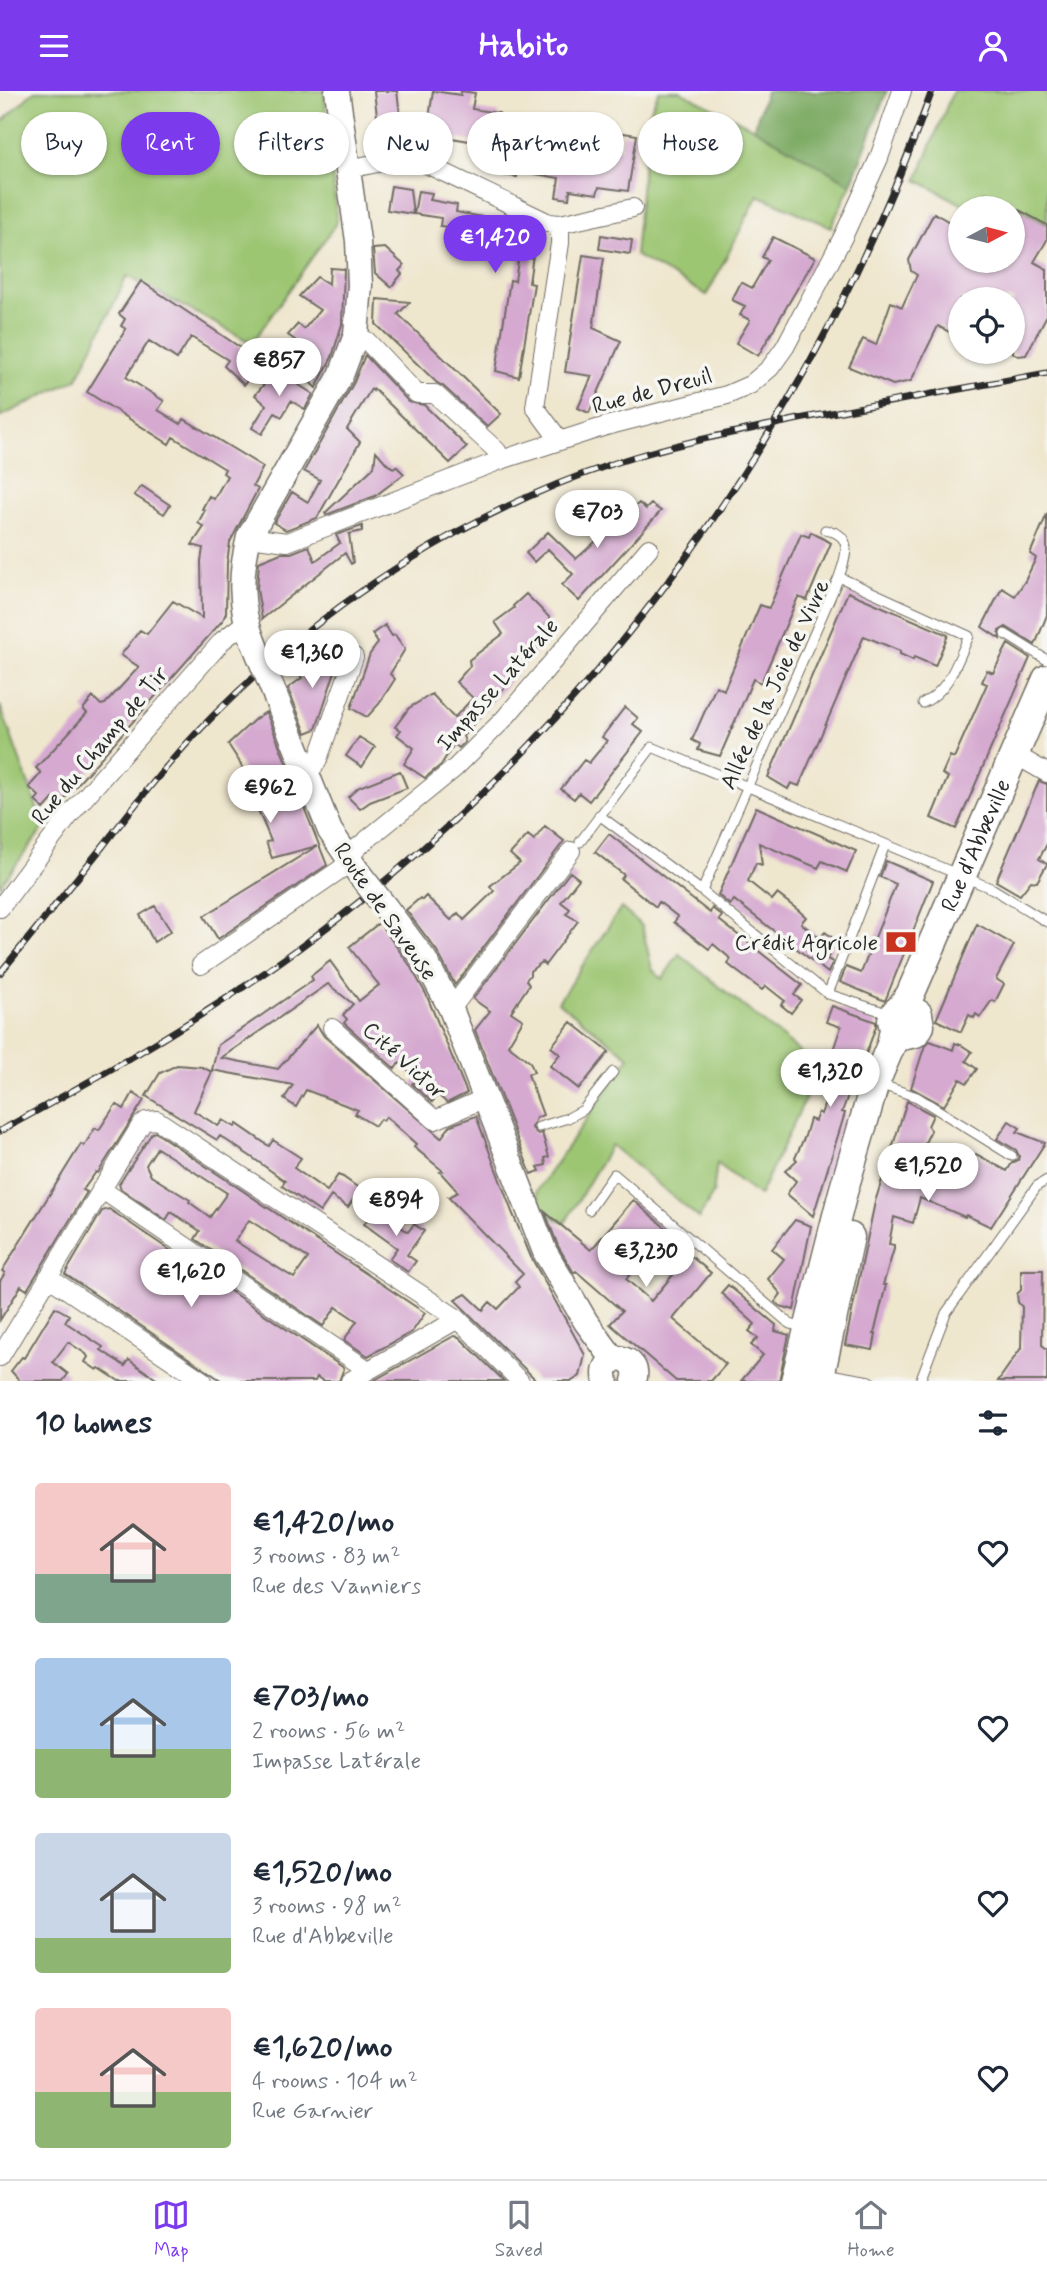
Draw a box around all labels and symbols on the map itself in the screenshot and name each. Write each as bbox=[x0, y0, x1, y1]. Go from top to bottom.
north arrow bbox=[948, 196, 1026, 273]
pin: €1,420 bbox=[438, 215, 552, 275]
pin: €857 bbox=[238, 338, 320, 398]
street label: Rue de Dreuil bbox=[589, 361, 716, 422]
pin: €703 bbox=[556, 491, 638, 550]
street label: Allée de la Joie de Vivre bbox=[714, 575, 838, 795]
street label: Impasse Latérale bbox=[431, 612, 566, 758]
pin: €1,360 bbox=[255, 631, 369, 690]
street label: Rue du Champ de Tir bbox=[25, 660, 176, 832]
pin: €962 bbox=[229, 765, 311, 825]
street label: Rue d'Abbeville bbox=[935, 775, 1019, 917]
street label: Route de Saveuse bbox=[326, 837, 443, 987]
bank icon: Crédit Agricole bbox=[884, 925, 918, 959]
place label: Crédit Agricole bbox=[735, 929, 878, 961]
street label: Cité Victor bbox=[355, 1016, 452, 1107]
pin: €1,320 bbox=[773, 1049, 887, 1109]
pin: €1,520 bbox=[871, 1143, 985, 1203]
pin: €894 bbox=[355, 1179, 437, 1238]
pin: €3,230 bbox=[589, 1229, 703, 1289]
pin: €1,620 bbox=[134, 1249, 248, 1309]

